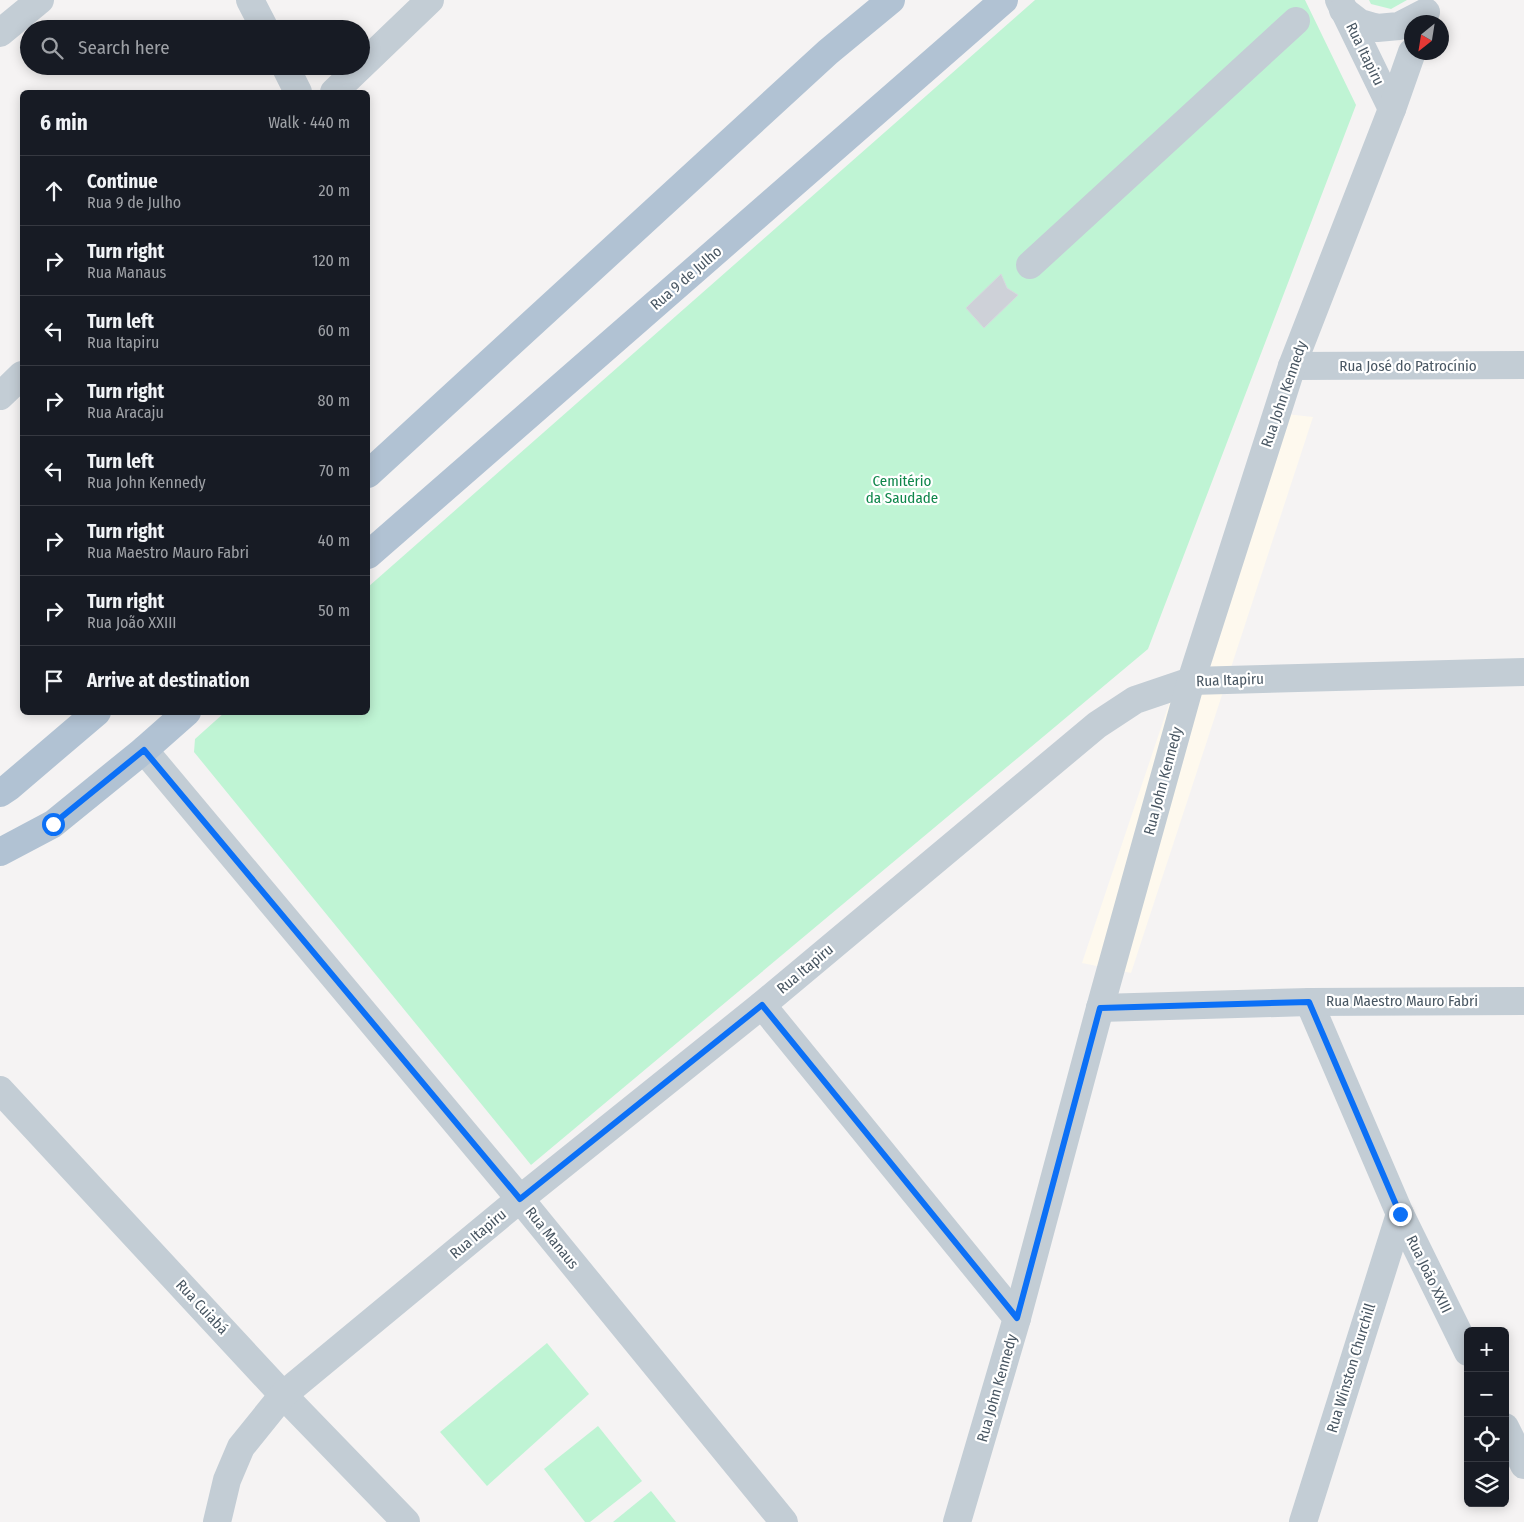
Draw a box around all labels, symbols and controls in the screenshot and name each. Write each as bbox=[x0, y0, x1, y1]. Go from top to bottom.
north arrow bbox=[1404, 15, 1449, 60]
search box bbox=[20, 20, 370, 75]
street label: Rua Itapiru bbox=[1342, 20, 1388, 88]
icon: search bbox=[38, 34, 66, 62]
text: Search here bbox=[78, 36, 170, 59]
text: 6 min bbox=[40, 110, 88, 136]
text: Walk · 440 m bbox=[268, 113, 350, 132]
text: Continue bbox=[87, 170, 158, 193]
icon: ahead bbox=[40, 177, 68, 205]
text: 20 m bbox=[319, 181, 350, 200]
text: Rua 9 de Julho bbox=[87, 193, 181, 212]
text: Turn right bbox=[87, 240, 164, 263]
street label: Rua 9 de Julho bbox=[647, 242, 725, 314]
icon: right bbox=[40, 247, 68, 275]
text: 120 m bbox=[312, 251, 350, 270]
text: Rua Manaus bbox=[87, 263, 166, 282]
text: Turn left bbox=[87, 310, 154, 333]
icon: left bbox=[40, 317, 68, 345]
text: 60 m bbox=[318, 321, 350, 340]
text: Rua Itapiru bbox=[87, 333, 159, 352]
street label: Rua John Kennedy bbox=[1257, 338, 1311, 450]
street label: Rua José do Patrocínio bbox=[1339, 357, 1477, 375]
text: Turn right bbox=[87, 380, 164, 403]
icon: right bbox=[40, 387, 68, 415]
text: 80 m bbox=[318, 391, 350, 410]
text: Rua Aracaju bbox=[87, 403, 164, 422]
text: Turn left bbox=[87, 450, 154, 473]
icon: left bbox=[40, 457, 68, 485]
text: 70 m bbox=[319, 461, 350, 480]
park label: Cemitério da Saudade bbox=[866, 472, 938, 507]
text: Rua John Kennedy bbox=[87, 473, 206, 492]
text: Turn right bbox=[87, 520, 164, 543]
icon: right bbox=[40, 527, 68, 555]
text: 40 m bbox=[318, 531, 350, 550]
text: Rua Maestro Mauro Fabri bbox=[87, 543, 249, 562]
text: Turn right bbox=[87, 590, 164, 613]
icon: right bbox=[40, 597, 68, 625]
text: 50 m bbox=[318, 601, 350, 620]
text: Rua João XXIII bbox=[87, 613, 177, 632]
icon: arrive bbox=[40, 667, 68, 695]
text: Arrive at destination bbox=[87, 669, 250, 692]
street label: Rua Itapiru bbox=[1196, 670, 1264, 690]
street label: Rua John Kennedy bbox=[1140, 725, 1186, 837]
route start bbox=[42, 813, 65, 836]
street label: Rua Itapiru bbox=[773, 940, 837, 998]
street label: Rua Maestro Mauro Fabri bbox=[1326, 992, 1478, 1010]
street label: Rua Manaus bbox=[522, 1203, 582, 1273]
route end bbox=[1389, 1203, 1412, 1226]
street label: Rua Itapiru bbox=[446, 1205, 510, 1263]
street label: Rua João XXIII bbox=[1403, 1232, 1455, 1316]
street label: Rua Cuiabá bbox=[172, 1276, 232, 1338]
street label: Rua Winston Churchill bbox=[1323, 1301, 1379, 1435]
map controls bbox=[1464, 1327, 1509, 1507]
button: + bbox=[1464, 1327, 1509, 1372]
street label: Rua John Kennedy bbox=[973, 1332, 1021, 1444]
button: − bbox=[1464, 1372, 1509, 1417]
button: locate bbox=[1464, 1417, 1509, 1462]
button: layers bbox=[1464, 1462, 1509, 1507]

